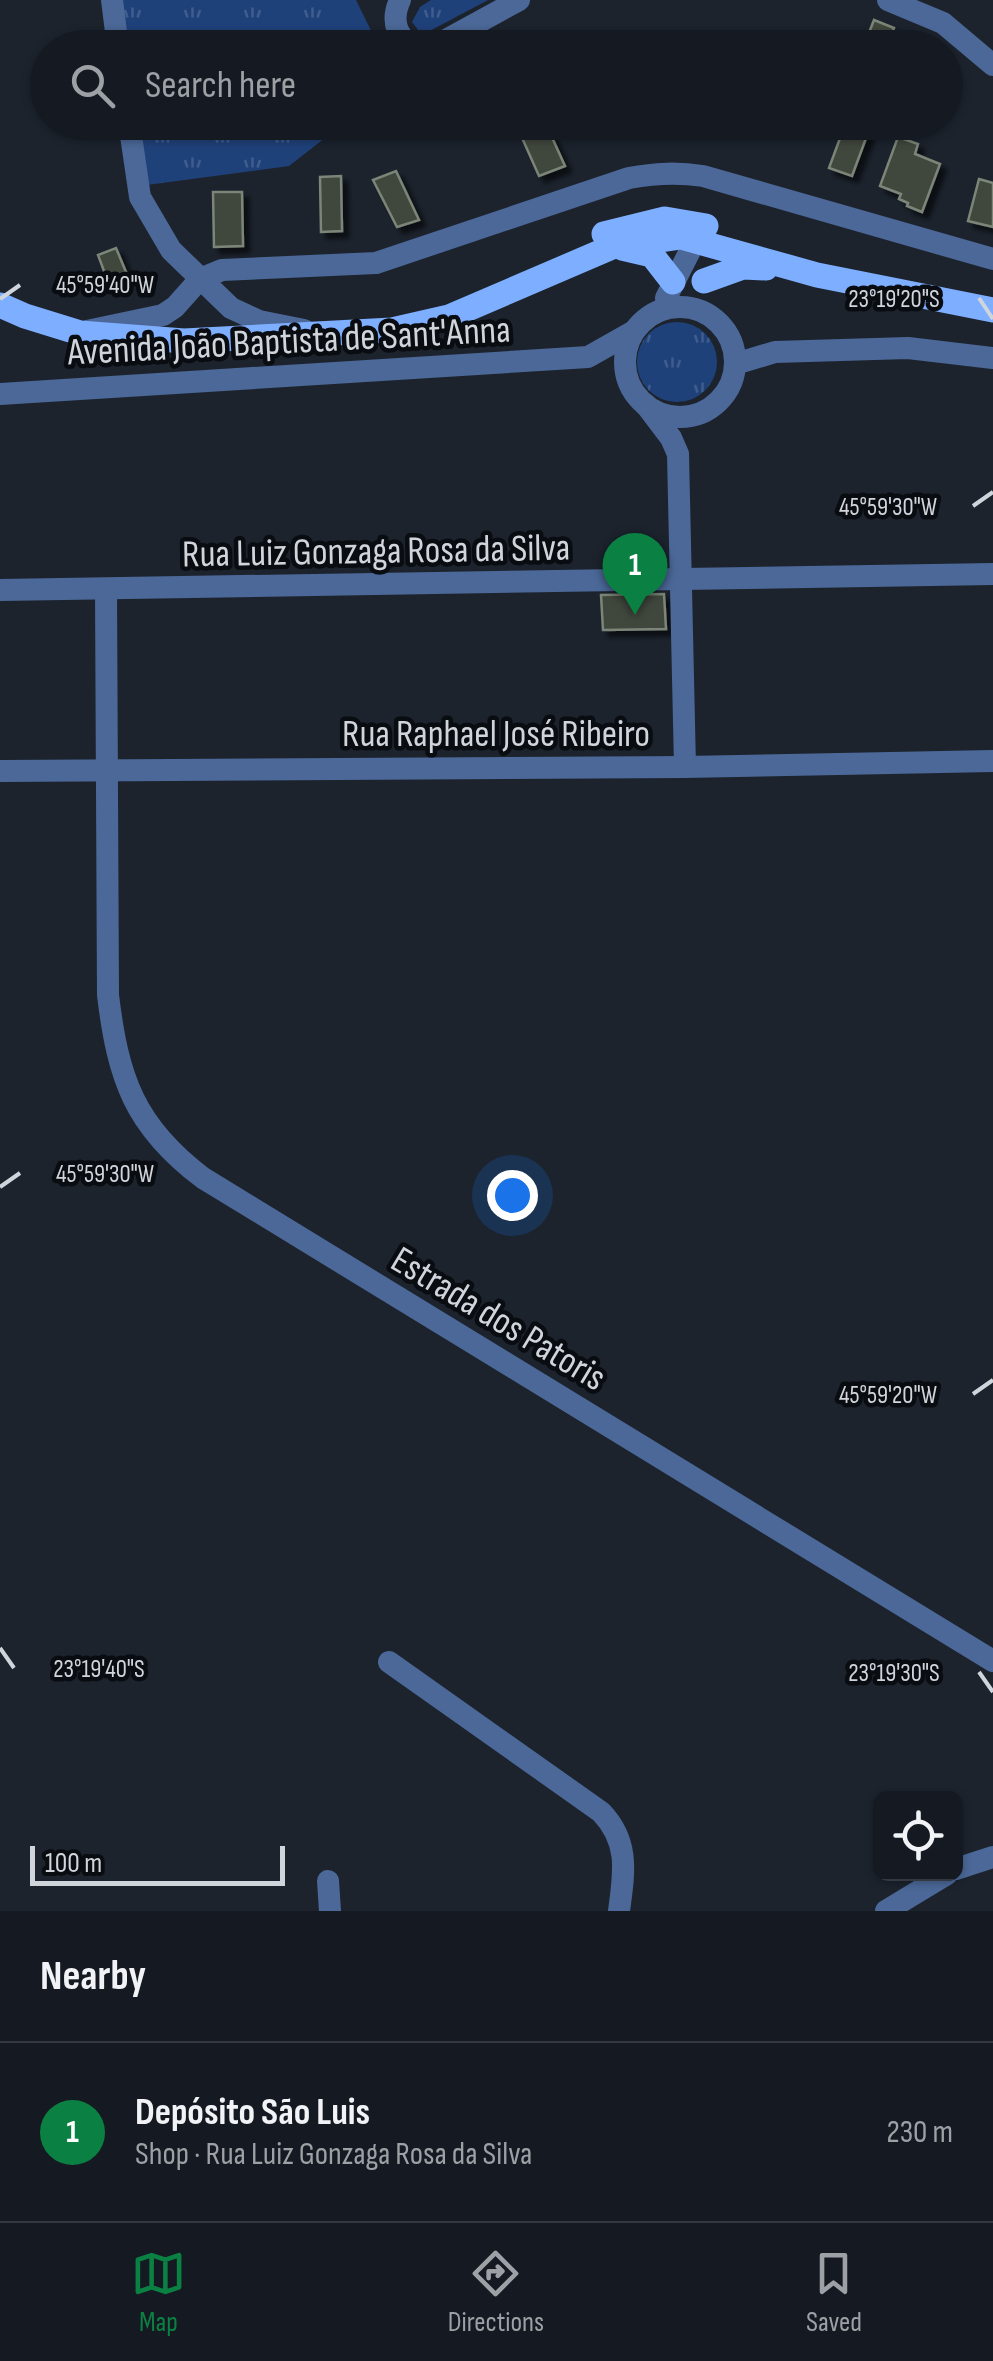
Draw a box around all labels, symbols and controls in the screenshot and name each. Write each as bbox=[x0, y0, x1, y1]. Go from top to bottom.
search box bbox=[30, 30, 963, 140]
icon: search bbox=[65, 58, 120, 113]
text: Search here bbox=[145, 63, 296, 108]
text: 45°59'40"W bbox=[56, 270, 154, 301]
text: 23°19'20"S bbox=[848, 284, 940, 315]
street label: Avenida João Baptista de Sant'Anna bbox=[66, 307, 512, 376]
text: 45°59'30"W bbox=[839, 492, 937, 523]
street label: Rua Luiz Gonzaga Rosa da Silva bbox=[182, 526, 570, 577]
pin: 1 bbox=[602, 532, 668, 615]
street label: Rua Raphael José Ribeiro bbox=[342, 712, 650, 757]
text: 45°59'30"W bbox=[56, 1159, 154, 1190]
your location bbox=[487, 1170, 538, 1221]
street label: Estrada dos Patoris bbox=[383, 1238, 614, 1401]
text: 45°59'20"W bbox=[839, 1380, 937, 1411]
text: 23°19'40"S bbox=[53, 1654, 145, 1685]
text: 23°19'30"S bbox=[848, 1658, 940, 1689]
map controls bbox=[873, 1791, 963, 1881]
button: locate bbox=[873, 1791, 963, 1881]
scale bar bbox=[30, 1841, 285, 1886]
text: 100 m bbox=[45, 1847, 102, 1880]
text: Nearby bbox=[40, 1951, 146, 2002]
text: Depósito São Luis bbox=[135, 2090, 370, 2135]
text: 1 bbox=[66, 2113, 79, 2152]
text: 230 m bbox=[886, 2113, 953, 2152]
text: Shop · Rua Luiz Gonzaga Rosa da Silva bbox=[135, 2135, 532, 2174]
tab: Map bbox=[131, 2246, 186, 2339]
tab: Directions bbox=[448, 2246, 544, 2339]
tab: Saved bbox=[806, 2246, 862, 2339]

